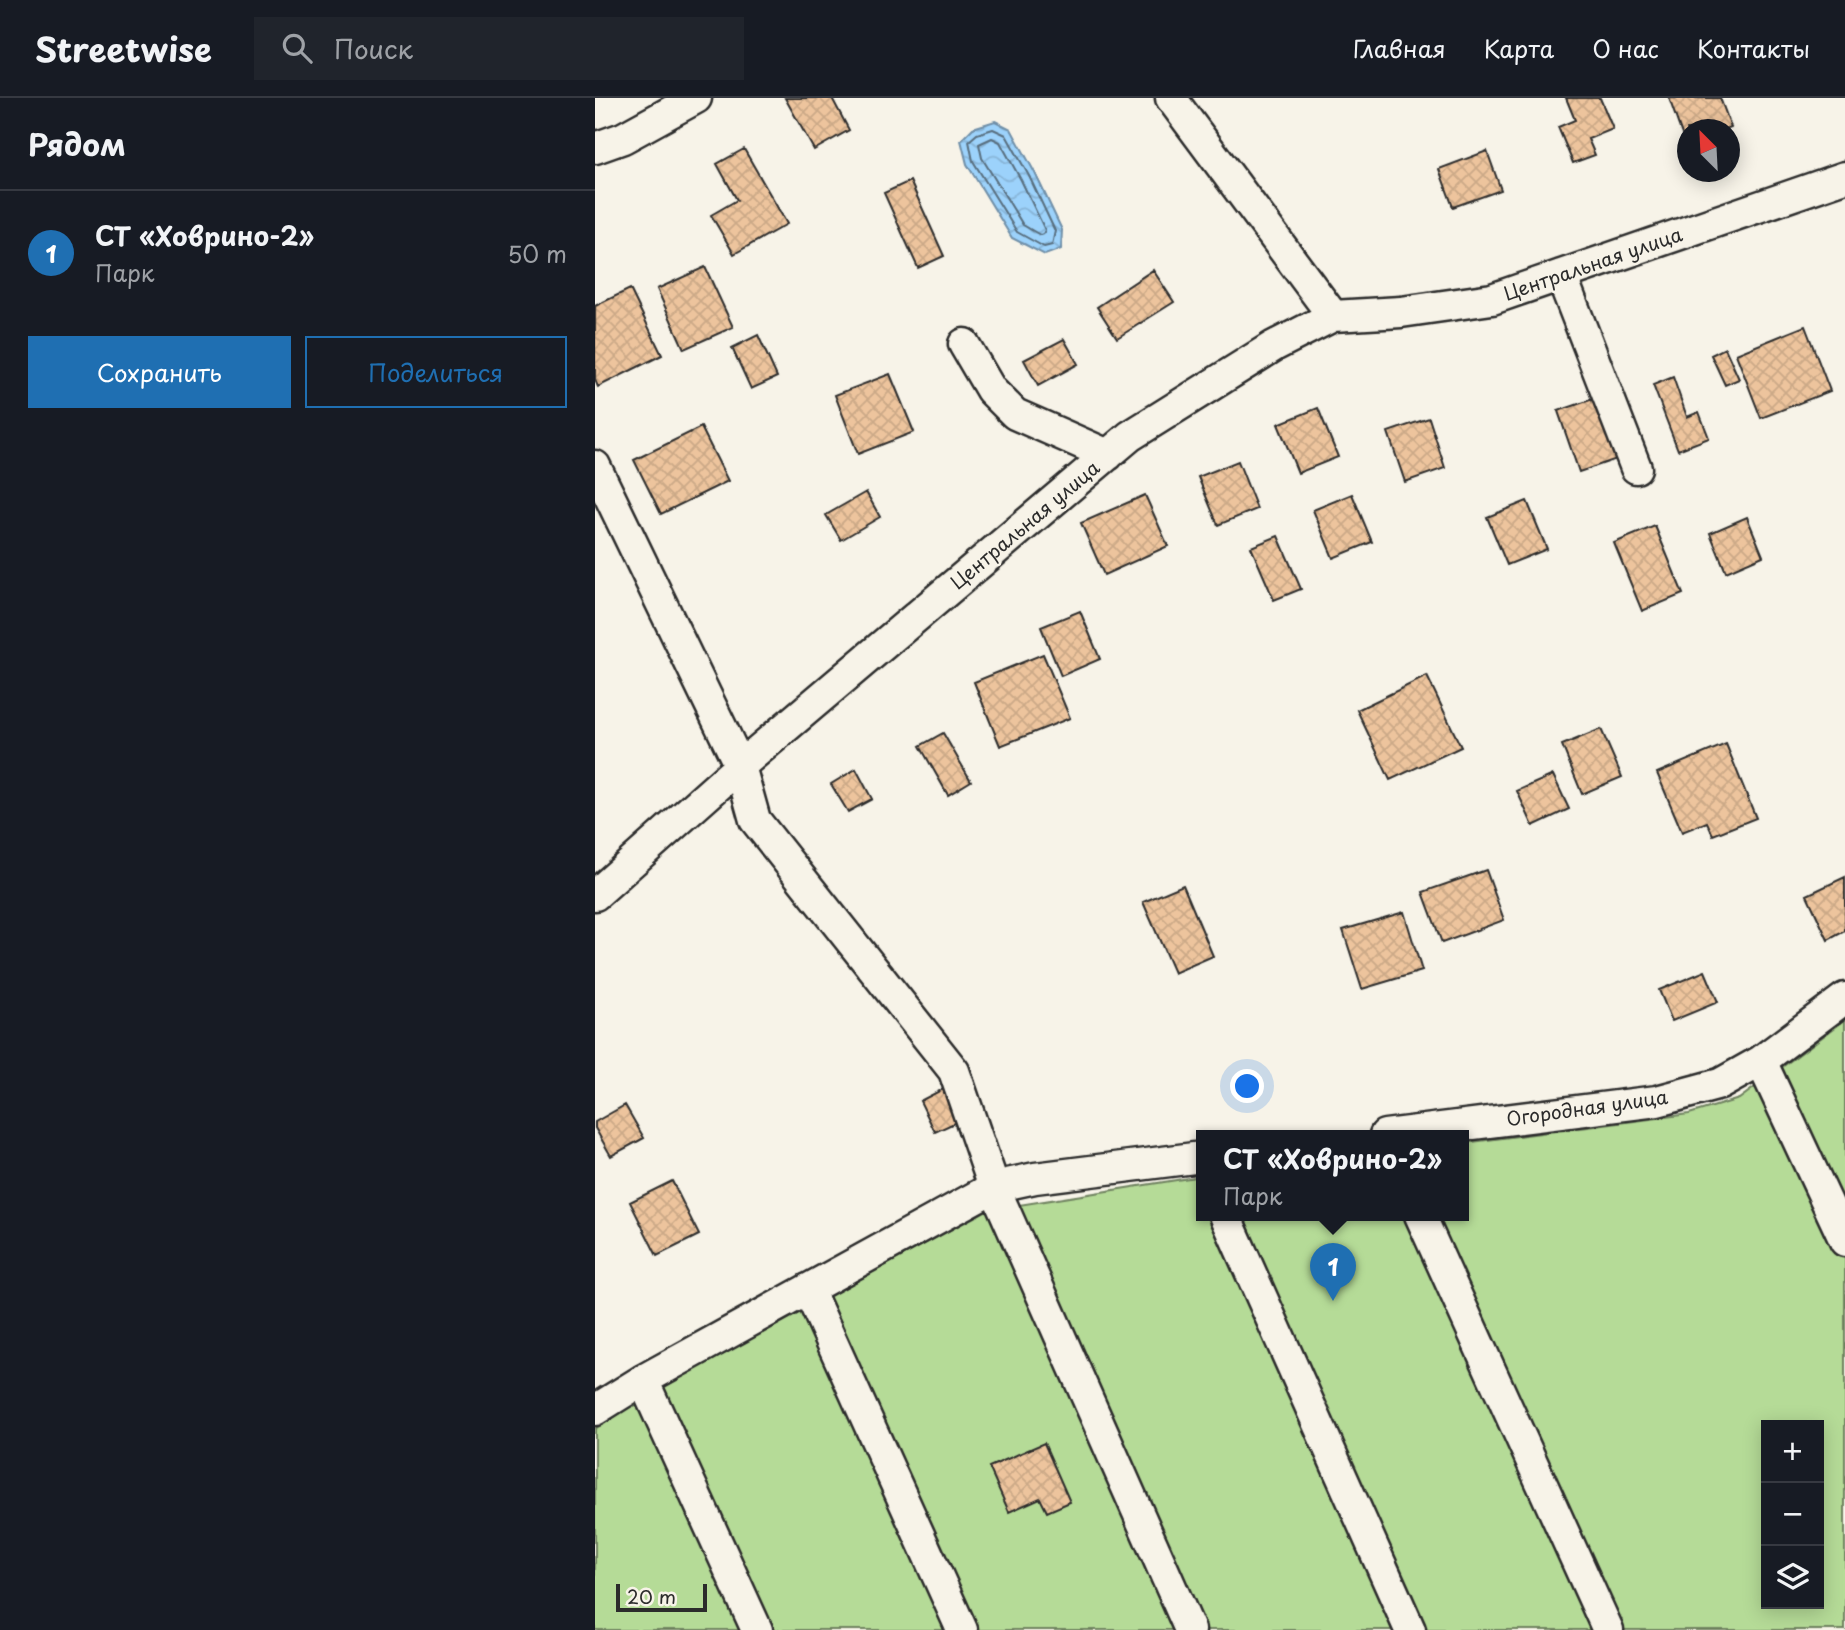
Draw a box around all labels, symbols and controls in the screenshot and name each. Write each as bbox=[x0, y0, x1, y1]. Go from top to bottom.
search box bbox=[254, 17, 744, 80]
text: Streetwise bbox=[35, 23, 212, 73]
icon: search bbox=[278, 29, 316, 67]
text: Поиск bbox=[334, 29, 413, 68]
text: Главная bbox=[1353, 30, 1446, 66]
text: Карта bbox=[1484, 30, 1554, 66]
text: О нас bbox=[1592, 30, 1659, 66]
text: Контакты bbox=[1697, 30, 1810, 66]
north arrow bbox=[1677, 119, 1740, 182]
text: Рядом bbox=[28, 121, 126, 166]
text: СТ «Ховрино-2» bbox=[95, 216, 314, 255]
street label: Центральная улица bbox=[1500, 219, 1686, 307]
text: 1 bbox=[46, 236, 57, 271]
text: 50 m bbox=[507, 236, 567, 271]
text: Парк bbox=[95, 255, 154, 290]
button: Сохранить bbox=[28, 336, 291, 408]
button: Поделиться bbox=[305, 336, 567, 408]
street label: Центральная улица bbox=[944, 453, 1105, 595]
your location bbox=[1230, 1069, 1264, 1103]
street label: Огородная улица bbox=[1504, 1082, 1669, 1132]
popup bbox=[1196, 1130, 1469, 1221]
text: СТ «Ховрино-2» bbox=[1223, 1139, 1442, 1178]
text: Парк bbox=[1223, 1178, 1282, 1213]
pin: 1 bbox=[1310, 1243, 1356, 1301]
map controls bbox=[1761, 1420, 1824, 1609]
button: + bbox=[1761, 1420, 1824, 1483]
button: − bbox=[1761, 1483, 1824, 1546]
button: layers bbox=[1761, 1546, 1824, 1609]
scale bar bbox=[616, 1581, 707, 1613]
text: 20 m bbox=[627, 1582, 676, 1610]

